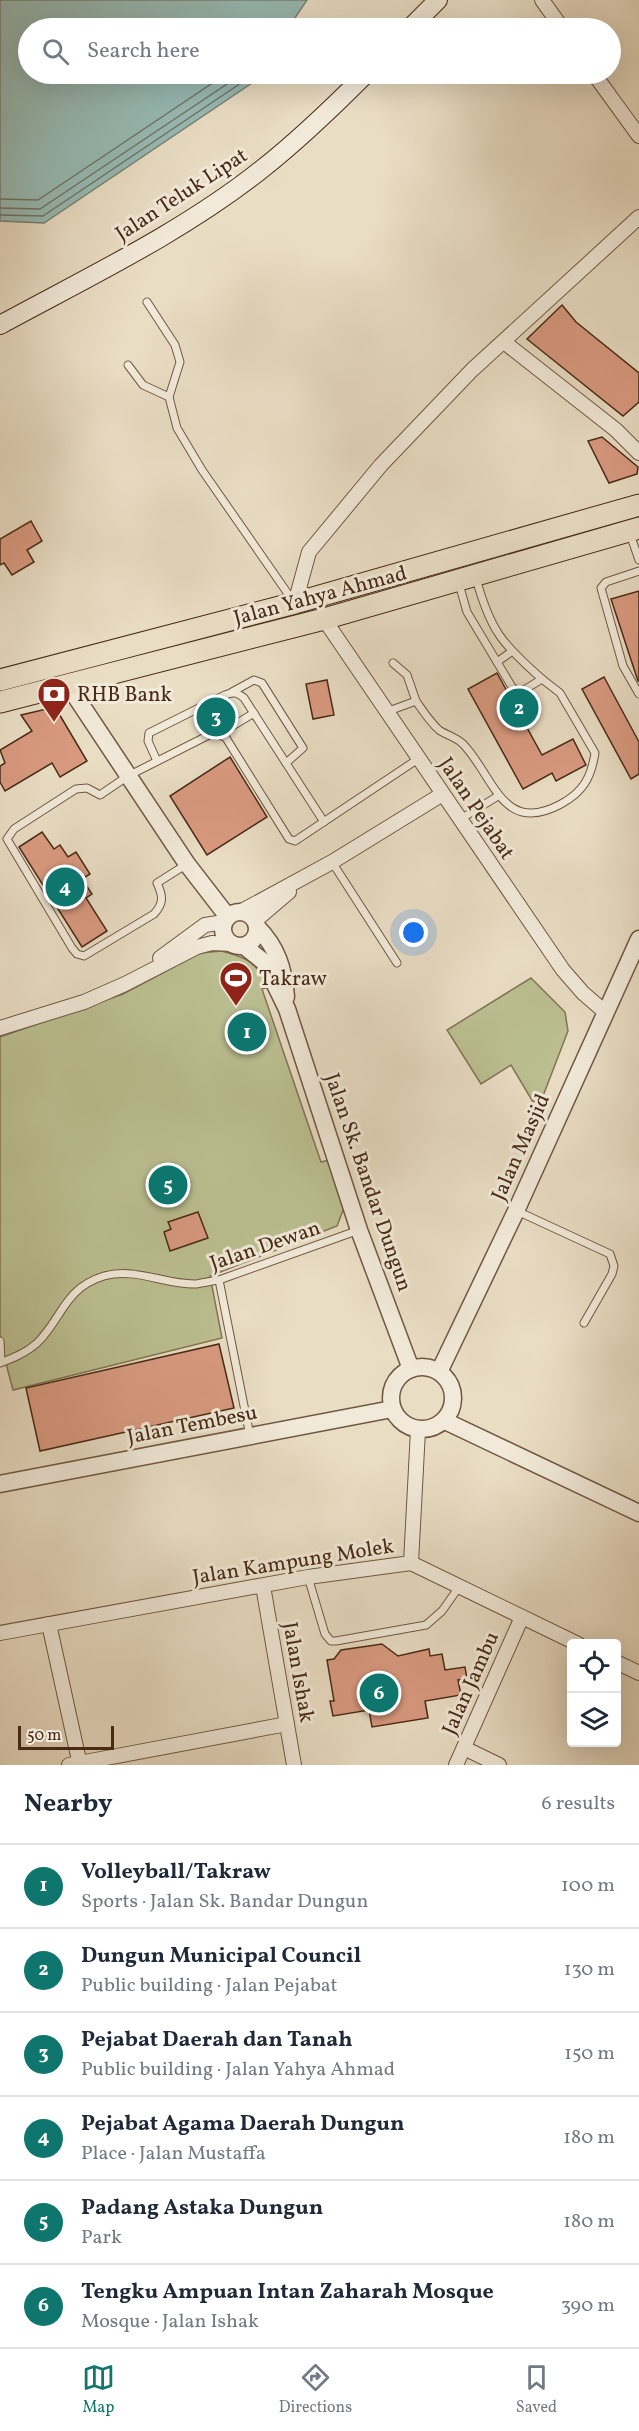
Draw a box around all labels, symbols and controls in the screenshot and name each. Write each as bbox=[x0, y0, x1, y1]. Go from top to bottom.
search box bbox=[18, 18, 621, 84]
icon: search bbox=[39, 35, 72, 68]
text: Search here bbox=[87, 36, 200, 67]
street label: Jalan Teluk Lipat bbox=[110, 142, 254, 249]
street label: Jalan Yahya Ahmad bbox=[230, 559, 410, 634]
bank icon: RHB Bank bbox=[36, 676, 72, 723]
place label: RHB Bank bbox=[77, 681, 173, 710]
pin: 2 bbox=[500, 686, 538, 730]
pin: 3 bbox=[196, 694, 236, 740]
street label: Jalan Pejabat bbox=[431, 752, 521, 866]
pin: 4 bbox=[46, 864, 84, 910]
your location bbox=[399, 918, 428, 947]
sports icon: Takraw bbox=[218, 960, 254, 1007]
place label: Takraw bbox=[259, 965, 327, 994]
pin: 1 bbox=[228, 1010, 266, 1054]
street label: Jalan Sk. Bandar Dungun bbox=[317, 1069, 419, 1296]
street label: Jalan Masjid bbox=[485, 1090, 558, 1206]
pin: 5 bbox=[148, 1162, 188, 1208]
street label: Jalan Dewan bbox=[206, 1214, 325, 1279]
street label: Jalan Tembesu bbox=[125, 1399, 260, 1452]
street label: Jalan Kampung Molek bbox=[191, 1532, 396, 1593]
street label: Jalan Ishak bbox=[274, 1620, 321, 1725]
street label: Jalan Jambu bbox=[436, 1627, 507, 1740]
map controls bbox=[567, 1639, 621, 1747]
button: locate bbox=[567, 1639, 621, 1693]
pin: 6 bbox=[360, 1670, 398, 1716]
button: layers bbox=[567, 1693, 621, 1747]
scale bar bbox=[18, 1723, 114, 1750]
text: 50 m bbox=[27, 1725, 61, 1747]
text: Nearby bbox=[24, 1786, 113, 1822]
text: 6 results bbox=[542, 1790, 615, 1818]
text: Volleyball/Takraw bbox=[81, 1857, 271, 1888]
text: 1 bbox=[39, 1872, 48, 1900]
text: 100 m bbox=[561, 1872, 615, 1900]
text: Sports · Jalan Sk. Bandar Dungun bbox=[81, 1888, 368, 1916]
text: Dungun Municipal Council bbox=[81, 1941, 361, 1972]
text: 2 bbox=[38, 1956, 49, 1984]
text: 130 m bbox=[564, 1956, 615, 1984]
text: Public building · Jalan Pejabat bbox=[81, 1972, 338, 2000]
text: Pejabat Daerah dan Tanah bbox=[81, 2025, 353, 2056]
text: 3 bbox=[38, 2040, 49, 2068]
text: 150 m bbox=[564, 2040, 615, 2068]
text: Public building · Jalan Yahya Ahmad bbox=[81, 2056, 395, 2084]
text: Pejabat Agama Daerah Dungun bbox=[81, 2109, 404, 2140]
text: 4 bbox=[37, 2124, 50, 2152]
text: 180 m bbox=[563, 2124, 615, 2152]
text: Place · Jalan Mustaffa bbox=[81, 2140, 266, 2168]
text: Padang Astaka Dungun bbox=[81, 2193, 323, 2224]
text: 5 bbox=[39, 2208, 48, 2236]
text: 180 m bbox=[563, 2208, 615, 2236]
text: Park bbox=[81, 2224, 122, 2252]
text: Tengku Ampuan Intan Zaharah Mosque bbox=[81, 2277, 494, 2308]
text: 6 bbox=[38, 2292, 49, 2320]
text: 390 m bbox=[561, 2292, 615, 2320]
text: Mosque · Jalan Ishak bbox=[81, 2308, 259, 2336]
tab: Map bbox=[82, 2361, 115, 2419]
tab: Directions bbox=[279, 2361, 352, 2419]
tab: Saved bbox=[516, 2361, 557, 2419]

